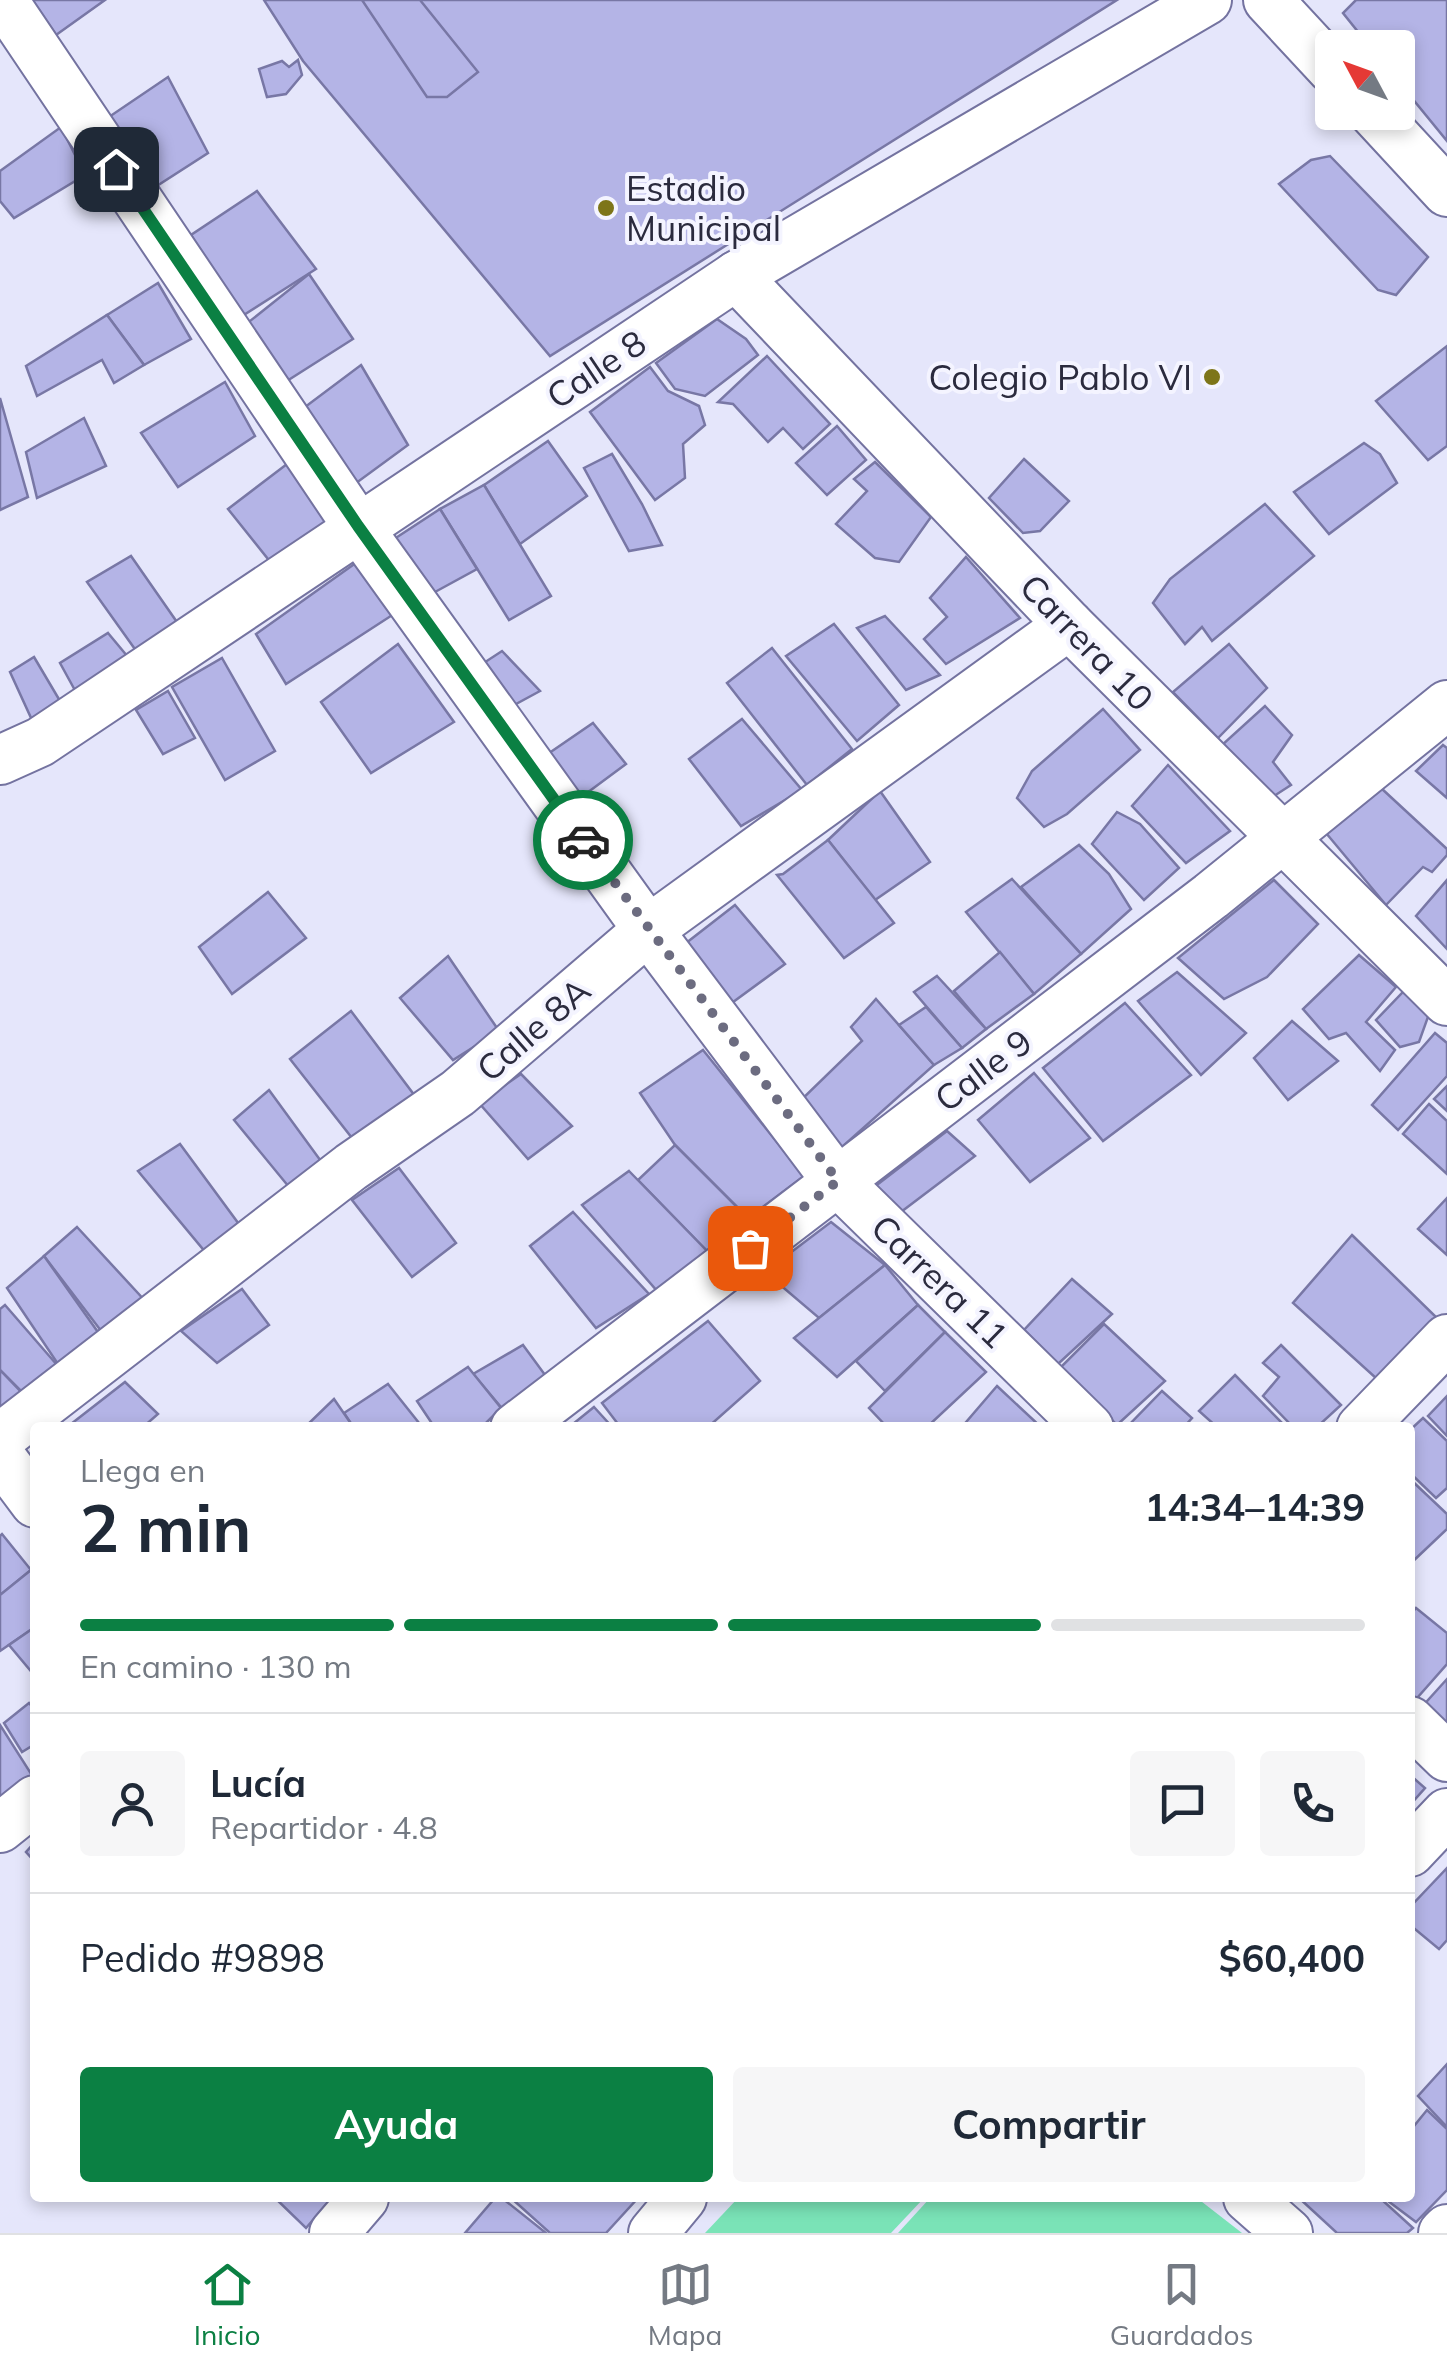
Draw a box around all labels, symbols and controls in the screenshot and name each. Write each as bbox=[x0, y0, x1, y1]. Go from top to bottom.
north arrow bbox=[1315, 30, 1415, 130]
map controls bbox=[1315, 30, 1415, 130]
pin bbox=[74, 127, 159, 212]
icon: home bbox=[89, 142, 144, 197]
place label: Estadio Municipal bbox=[626, 166, 781, 250]
marker: Estadio Municipal bbox=[595, 197, 617, 219]
street label: Calle 8 bbox=[538, 320, 654, 418]
place label: Colegio Pablo VI bbox=[928, 355, 1192, 399]
marker: Colegio Pablo VI bbox=[1201, 366, 1223, 388]
street label: Carrera 10 bbox=[1011, 564, 1163, 720]
courier bbox=[533, 790, 633, 890]
icon: car bbox=[556, 813, 611, 868]
street label: Calle 8A bbox=[467, 968, 599, 1090]
street label: Calle 9 bbox=[926, 1019, 1040, 1121]
street label: Carrera 11 bbox=[862, 1205, 1018, 1357]
pin bbox=[708, 1206, 793, 1291]
icon: bag bbox=[723, 1221, 778, 1276]
text: Llega en bbox=[80, 1450, 205, 1490]
text: 14:34–14:39 bbox=[1145, 1483, 1365, 1531]
text: 2 min bbox=[80, 1487, 251, 1568]
text: En camino · 130 m bbox=[80, 1646, 352, 1686]
button: person bbox=[80, 1751, 185, 1856]
button: chat bbox=[1130, 1751, 1235, 1856]
button: phone bbox=[1260, 1751, 1365, 1856]
text: Lucía bbox=[210, 1759, 306, 1807]
text: Repartidor · 4.8 bbox=[210, 1807, 438, 1847]
text: Pedido #9898 bbox=[80, 1934, 325, 1982]
text: $60,400 bbox=[1219, 1934, 1365, 1982]
button: Ayuda bbox=[80, 2067, 713, 2182]
button: Compartir bbox=[733, 2067, 1365, 2182]
tab: Inicio bbox=[194, 2257, 261, 2352]
tab: Mapa bbox=[648, 2257, 722, 2352]
tab: Guardados bbox=[1110, 2257, 1253, 2352]

